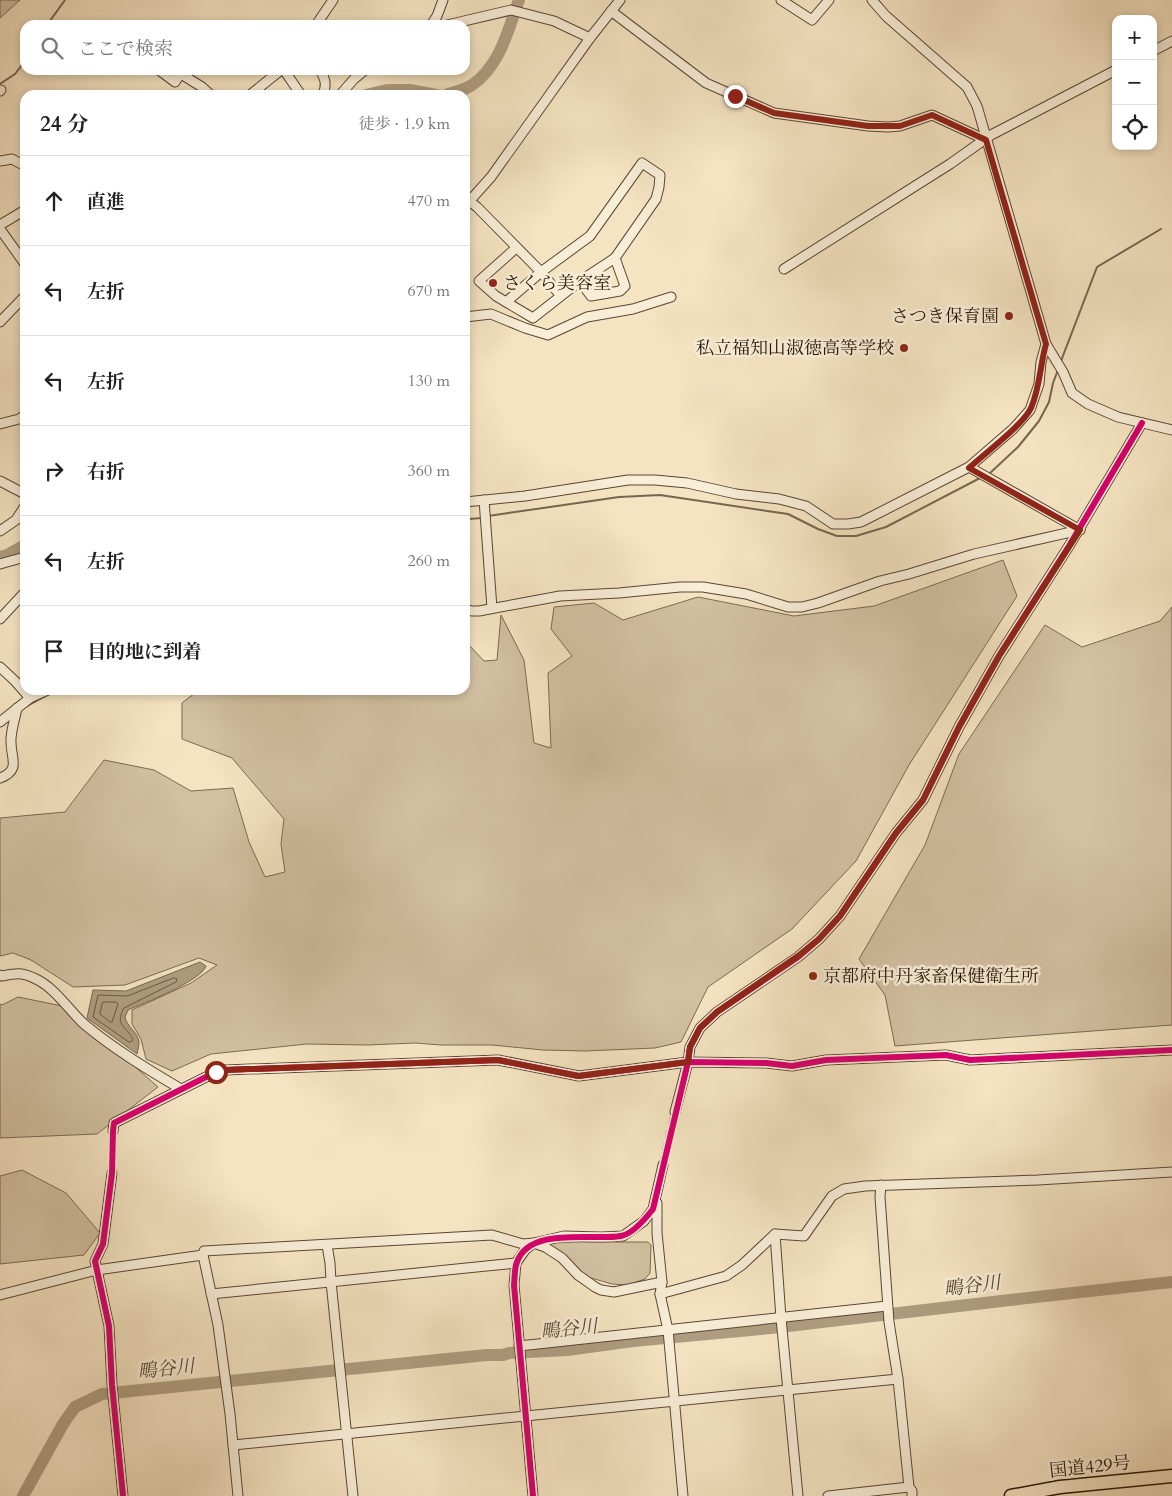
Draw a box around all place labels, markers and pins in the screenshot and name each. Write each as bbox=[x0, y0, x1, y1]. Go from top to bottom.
place label: さくら美容室 bbox=[503, 271, 611, 296]
marker: さくら美容室 bbox=[487, 277, 499, 289]
place label: さつき保育園 bbox=[891, 304, 999, 329]
marker: さつき保育園 bbox=[1003, 310, 1015, 322]
place label: 私立福知山淑徳高等学校 bbox=[696, 336, 894, 361]
marker: 私立福知山淑徳高等学校 bbox=[898, 342, 910, 354]
place label: 京都府中丹家畜保健衛生所 bbox=[823, 964, 1039, 989]
marker: 京都府中丹家畜保健衛生所 bbox=[807, 970, 819, 982]

